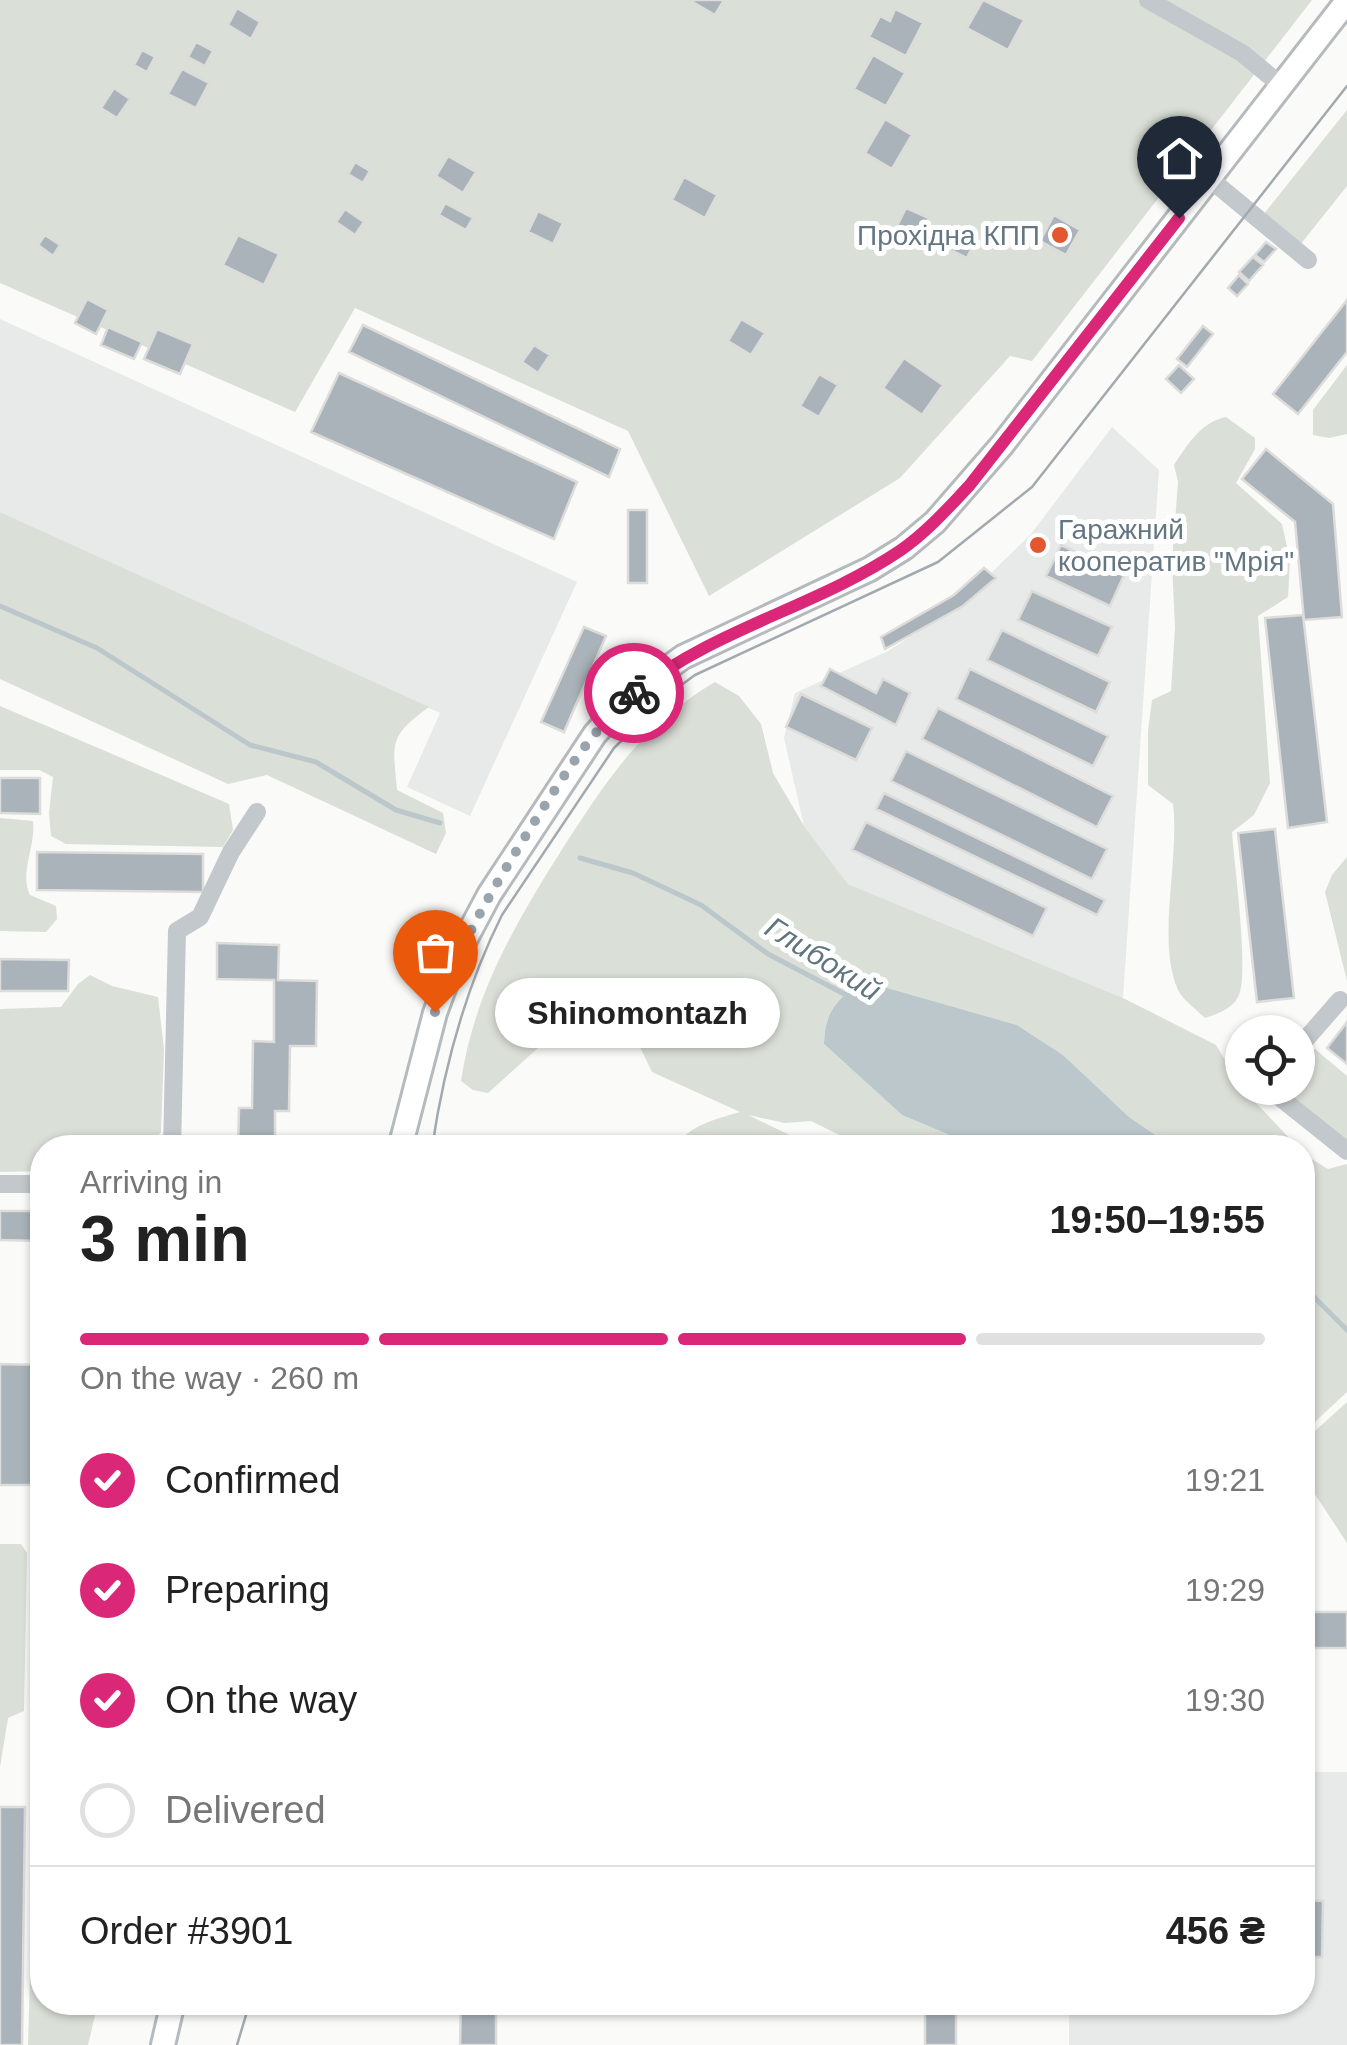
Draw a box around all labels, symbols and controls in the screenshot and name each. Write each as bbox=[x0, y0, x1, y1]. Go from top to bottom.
pin bbox=[1137, 116, 1222, 219]
icon: home bbox=[1152, 131, 1207, 186]
place label: Прохідна КПП bbox=[857, 220, 1040, 251]
marker: Прохідна КПП bbox=[1049, 224, 1071, 246]
place label: Гаражний кооператив "Мрія" bbox=[1058, 514, 1294, 577]
marker: Гаражний кооператив "Мрія" bbox=[1027, 534, 1049, 556]
courier bbox=[584, 643, 684, 743]
icon: bike bbox=[607, 666, 662, 721]
pin bbox=[393, 910, 478, 1013]
water label: Глибокий bbox=[760, 910, 887, 1007]
icon: bag bbox=[408, 925, 463, 980]
callout: Shinomontazh bbox=[495, 977, 780, 1047]
text: Shinomontazh bbox=[527, 995, 748, 1031]
map controls bbox=[1225, 1015, 1315, 1105]
button: locate bbox=[1225, 1015, 1315, 1105]
text: Arriving in bbox=[80, 1164, 222, 1200]
text: 19:50–19:55 bbox=[1049, 1199, 1265, 1241]
text: 3 min bbox=[80, 1202, 250, 1275]
text: On the way · 260 m bbox=[80, 1360, 359, 1396]
icon: check bbox=[80, 1453, 135, 1508]
text: Confirmed bbox=[165, 1459, 340, 1501]
text: 19:21 bbox=[1185, 1462, 1265, 1498]
icon: check bbox=[80, 1563, 135, 1618]
text: Preparing bbox=[165, 1569, 330, 1611]
text: 19:29 bbox=[1185, 1572, 1265, 1608]
icon: check bbox=[80, 1673, 135, 1728]
text: On the way bbox=[165, 1679, 357, 1721]
text: 19:30 bbox=[1185, 1682, 1265, 1718]
text: Delivered bbox=[165, 1789, 326, 1831]
text: Order #3901 bbox=[80, 1910, 293, 1952]
text: 456 ₴ bbox=[1166, 1910, 1265, 1952]

